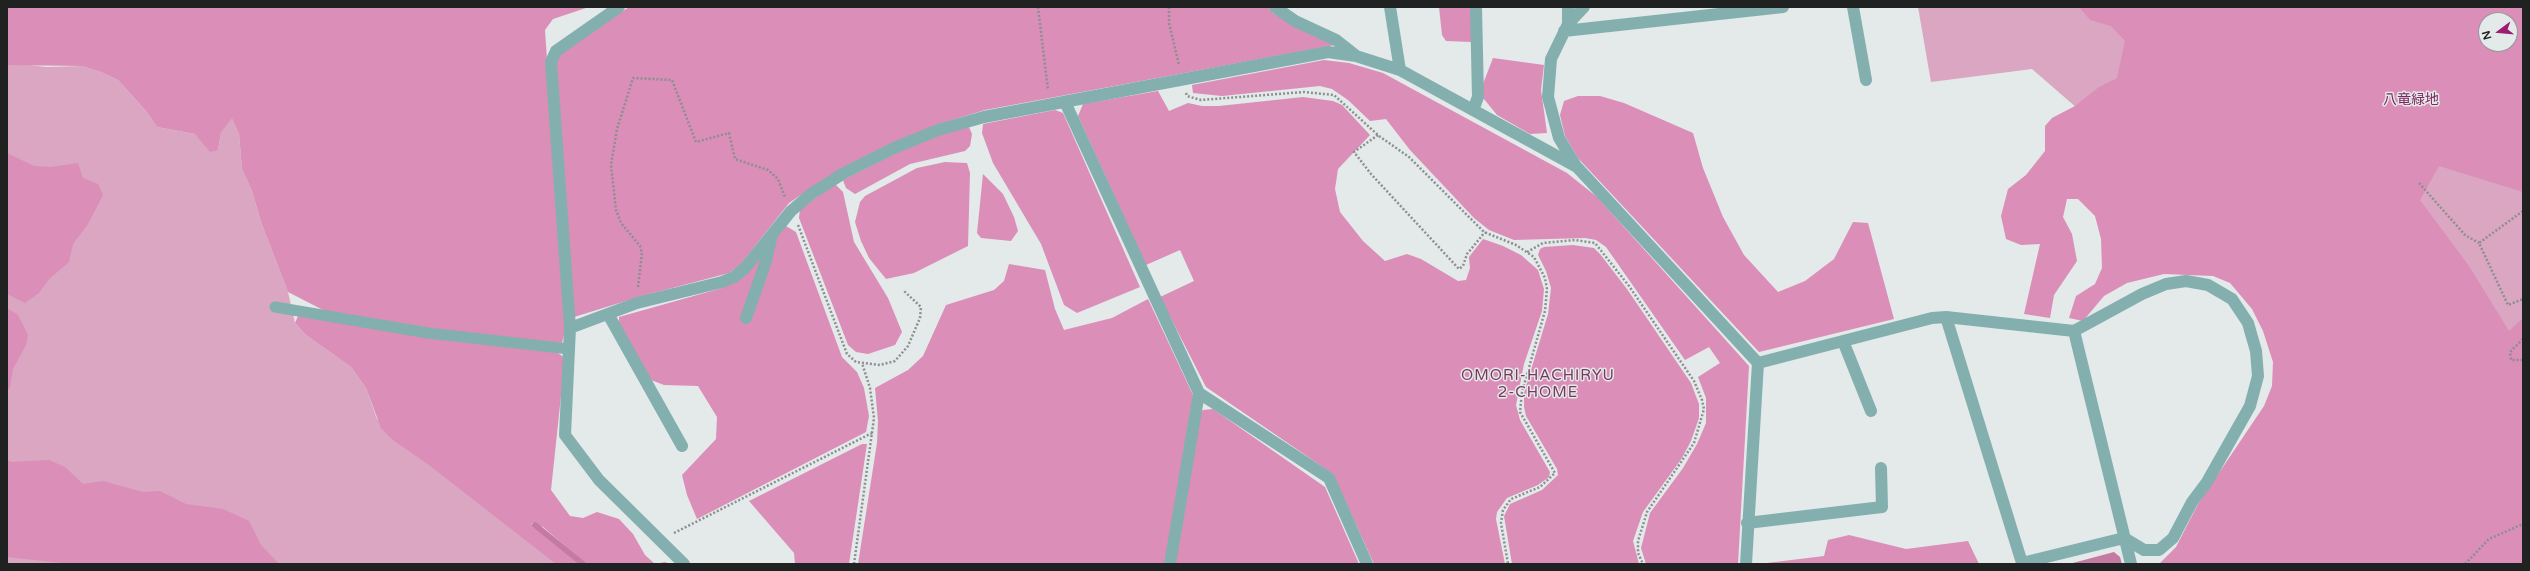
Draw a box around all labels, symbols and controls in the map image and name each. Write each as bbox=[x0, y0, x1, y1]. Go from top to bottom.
north arrow bbox=[2478, 12, 2518, 52]
text: N bbox=[2479, 29, 2494, 41]
park label: 八竜緑地 bbox=[2383, 92, 2439, 108]
district label: OMORI-HACHIRYU 2-CHOME bbox=[1461, 367, 1615, 402]

